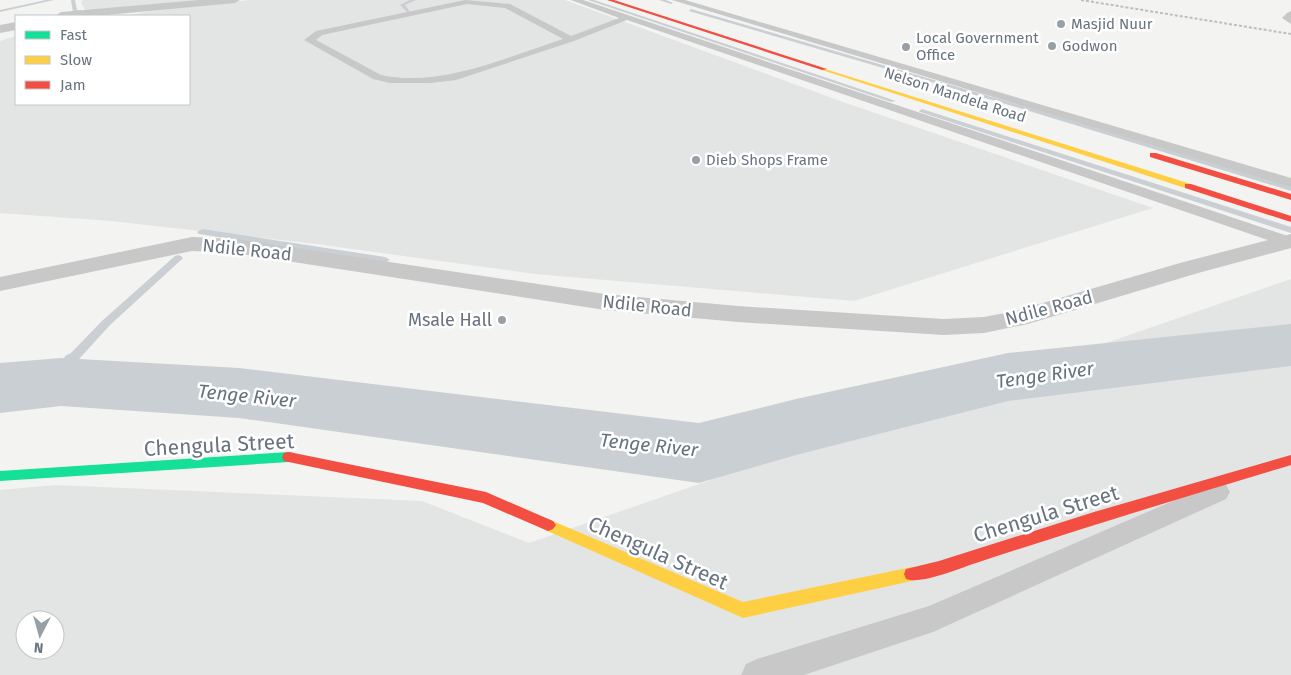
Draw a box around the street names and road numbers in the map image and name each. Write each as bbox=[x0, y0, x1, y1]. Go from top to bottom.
street label: Nelson Mandela Road bbox=[882, 64, 1028, 126]
street label: Ndile Road bbox=[201, 234, 293, 266]
street label: Ndile Road bbox=[1003, 286, 1095, 330]
street label: Ndile Road bbox=[601, 290, 693, 322]
street label: Chengula Street bbox=[143, 428, 295, 462]
street label: Chengula Street bbox=[970, 479, 1122, 548]
street label: Chengula Street bbox=[584, 511, 732, 596]

